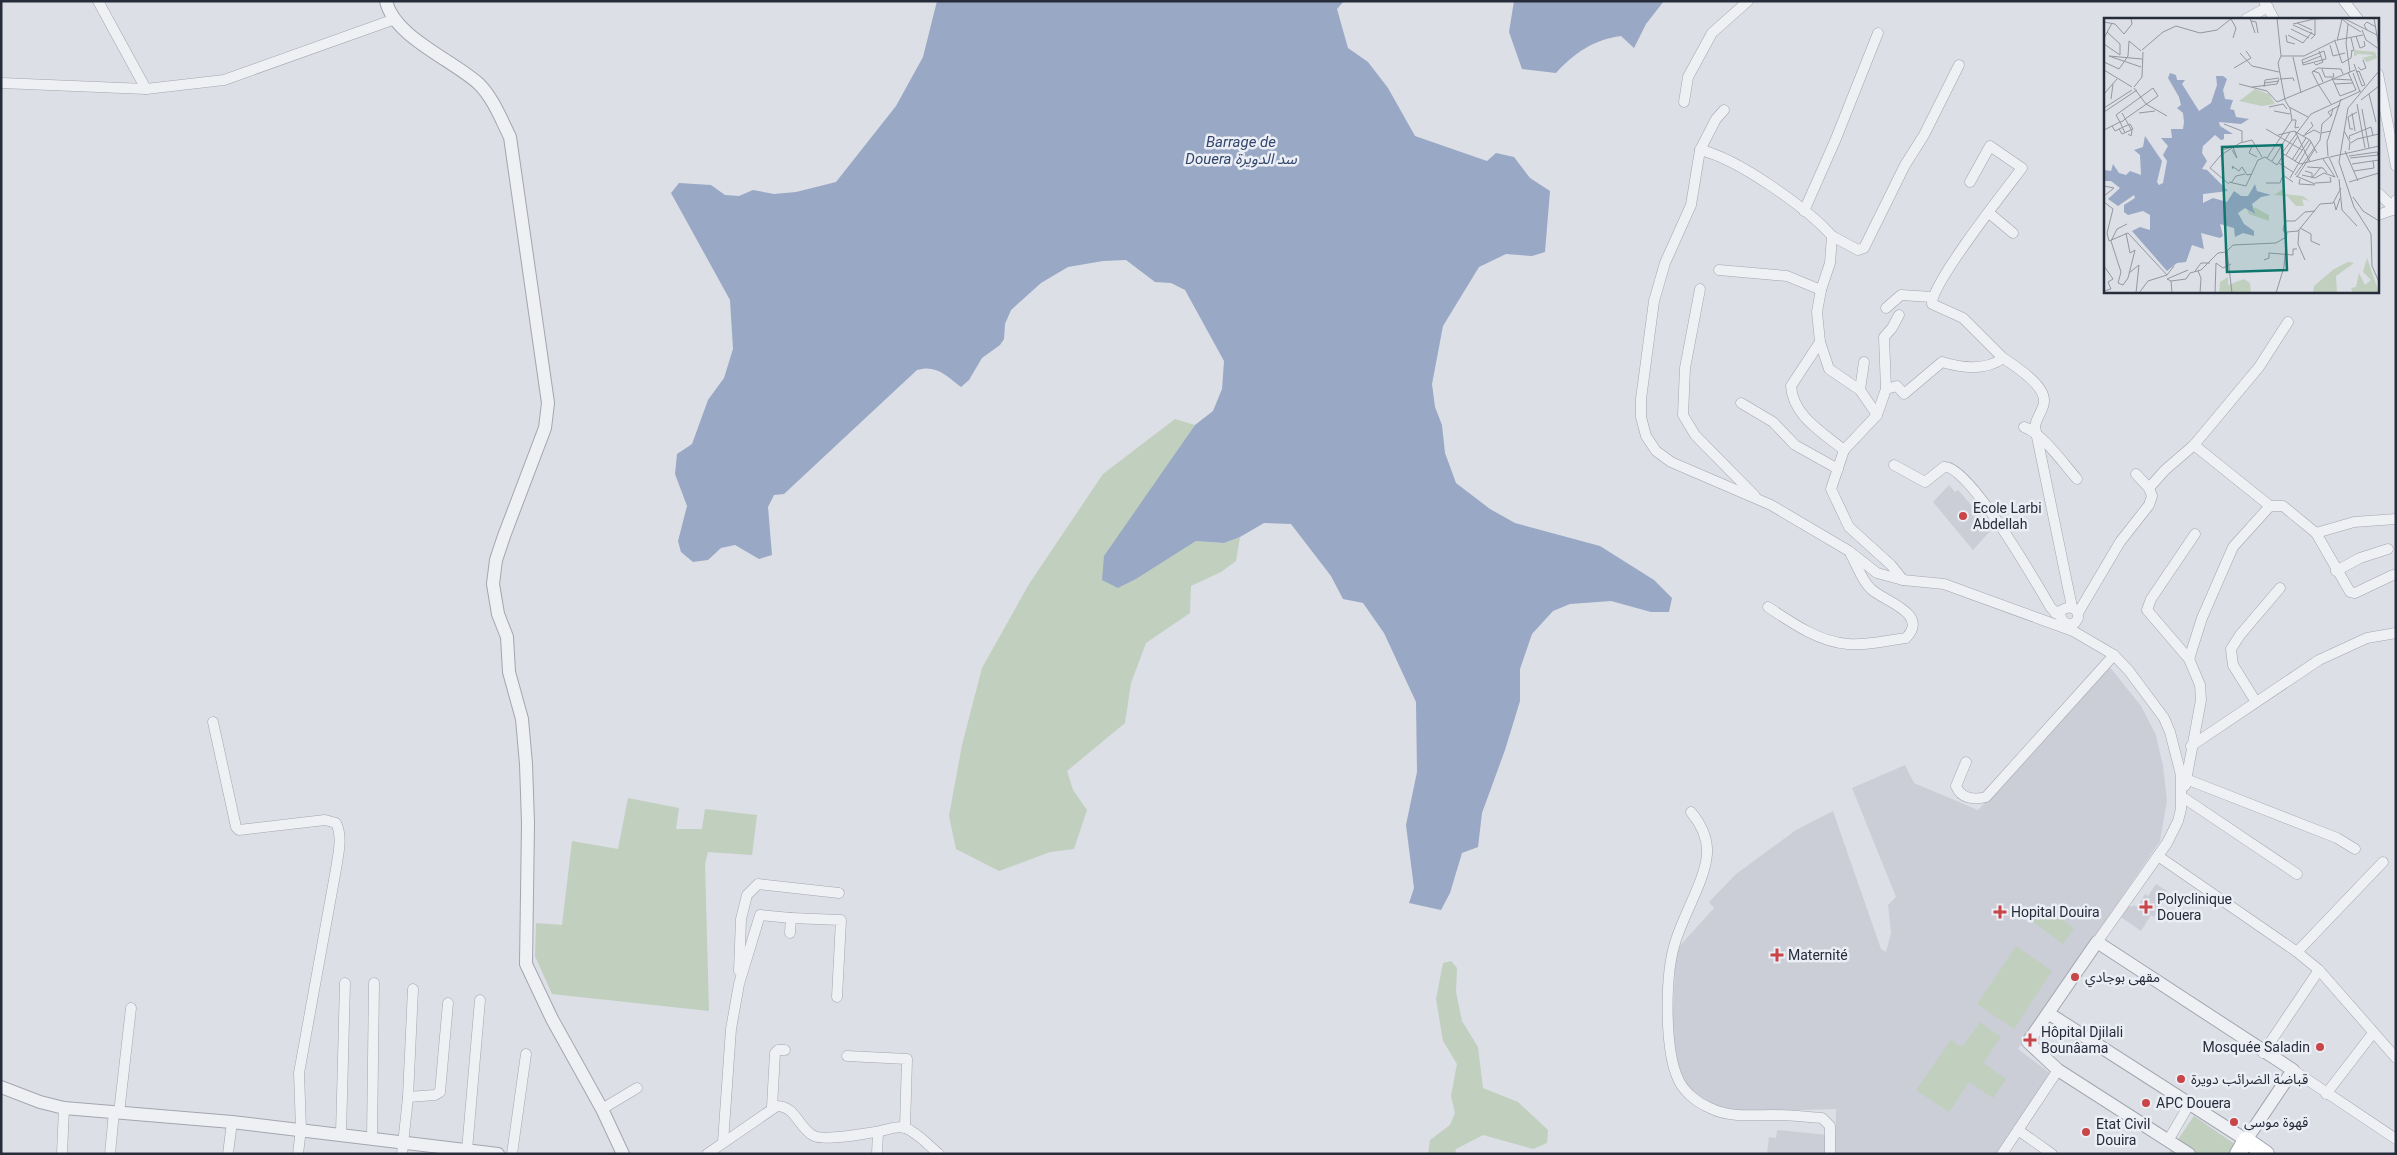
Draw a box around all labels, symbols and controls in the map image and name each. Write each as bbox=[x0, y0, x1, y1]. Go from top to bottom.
inset map bbox=[2104, 18, 2380, 292]
water label: Barrage de Douera سد الدويرة bbox=[1185, 133, 1297, 168]
place label: Ecole Larbi Abdellah bbox=[1973, 500, 2042, 532]
marker: Ecole Larbi Abdellah bbox=[1957, 510, 1969, 522]
place label: Polyclinique Douera bbox=[2157, 891, 2232, 923]
marker: Polyclinique Douera bbox=[2139, 900, 2153, 914]
place label: Hopital Douira bbox=[2011, 904, 2100, 920]
marker: Hopital Douira bbox=[1993, 905, 2007, 919]
place label: Maternité bbox=[1788, 947, 1848, 963]
marker: Maternité bbox=[1770, 948, 1784, 962]
place label: مقهى بوجادي bbox=[2085, 969, 2160, 988]
marker: مقهى بوجادي bbox=[2069, 971, 2081, 983]
place label: Hôpital Djilali Bounâama bbox=[2041, 1024, 2123, 1056]
marker: Hôpital Djilali Bounâama bbox=[2023, 1033, 2037, 1047]
place label: Mosquée Saladin bbox=[2203, 1039, 2310, 1055]
marker: Mosquée Saladin bbox=[2314, 1041, 2326, 1053]
place label: قباضة الضرائب دويرة bbox=[2191, 1071, 2308, 1088]
marker: قباضة الضرائب دويرة bbox=[2175, 1073, 2187, 1085]
place label: APC Douera bbox=[2156, 1095, 2231, 1111]
marker: APC Douera bbox=[2140, 1097, 2152, 1109]
place label: قهوة موسى bbox=[2244, 1114, 2308, 1131]
place label: Etat Civil Douira bbox=[2096, 1116, 2150, 1148]
marker: قهوة موسى bbox=[2228, 1116, 2240, 1128]
marker: Etat Civil Douira bbox=[2080, 1126, 2092, 1138]

